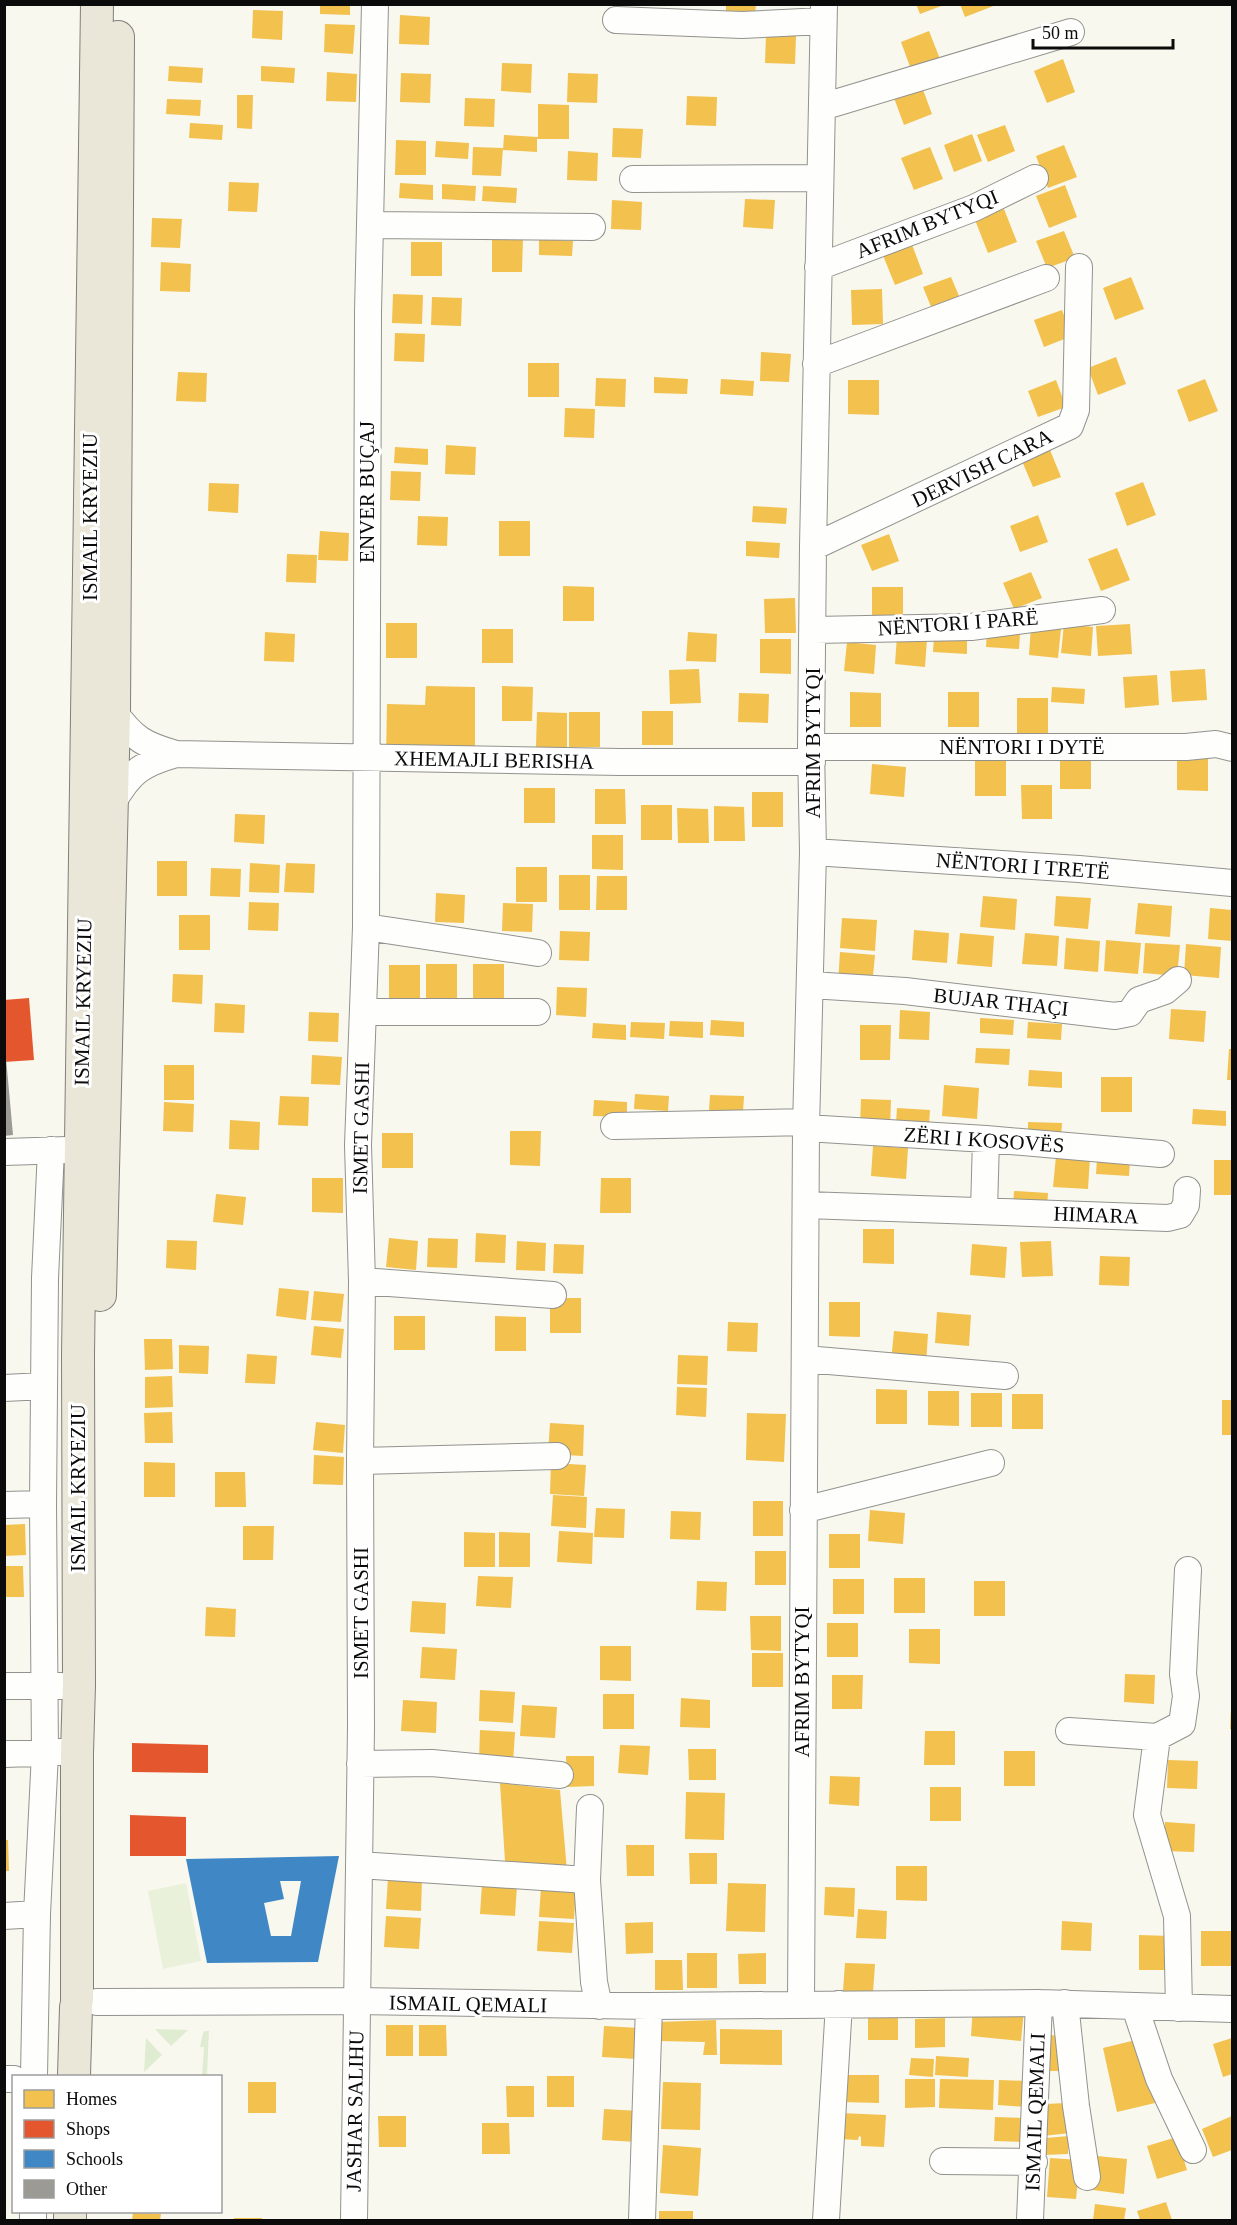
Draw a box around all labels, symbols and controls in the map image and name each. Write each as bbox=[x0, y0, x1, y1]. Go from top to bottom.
scale bar bbox=[1033, 12, 1172, 50]
text: 50 m bbox=[1042, 23, 1079, 43]
street label: AFRIM BYTYQI bbox=[852, 185, 1002, 263]
street label: ENVER BUÇAJ bbox=[355, 421, 379, 563]
street label: DERVISH CARA bbox=[908, 423, 1057, 512]
street label: ISMAIL KRYEZIU bbox=[78, 433, 102, 601]
street label: NËNTORI I PARË bbox=[877, 605, 1039, 641]
street label: AFRIM BYTYQI bbox=[801, 667, 825, 819]
street label: NËNTORI I DYTË bbox=[939, 735, 1105, 759]
street label: XHEMAJLI BERISHA bbox=[394, 746, 595, 774]
street label: NËNTORI I TRETË bbox=[935, 848, 1111, 884]
street label: ISMAIL KRYEZIU bbox=[70, 918, 96, 1086]
street label: BUJAR THAÇI bbox=[932, 983, 1070, 1021]
street label: ISMET GASHI bbox=[348, 1062, 374, 1194]
street label: ZËRI I KOSOVËS bbox=[903, 1122, 1065, 1158]
street label: HIMARA bbox=[1053, 1202, 1140, 1229]
street label: ISMAIL KRYEZIU bbox=[66, 1404, 90, 1572]
street label: ISMET GASHI bbox=[349, 1547, 373, 1679]
street label: AFRIM BYTYQI bbox=[790, 1606, 814, 1758]
street label: ISMAIL QEMALI bbox=[389, 1991, 547, 2017]
street label: JASHAR SALIHU bbox=[342, 2030, 368, 2192]
street label: ISMAIL QEMALI bbox=[1020, 2032, 1050, 2192]
legend bbox=[12, 2075, 222, 2213]
text: Homes bbox=[66, 2089, 117, 2109]
text: Shops bbox=[66, 2119, 110, 2139]
text: Schools bbox=[66, 2149, 123, 2169]
text: Other bbox=[66, 2179, 107, 2199]

